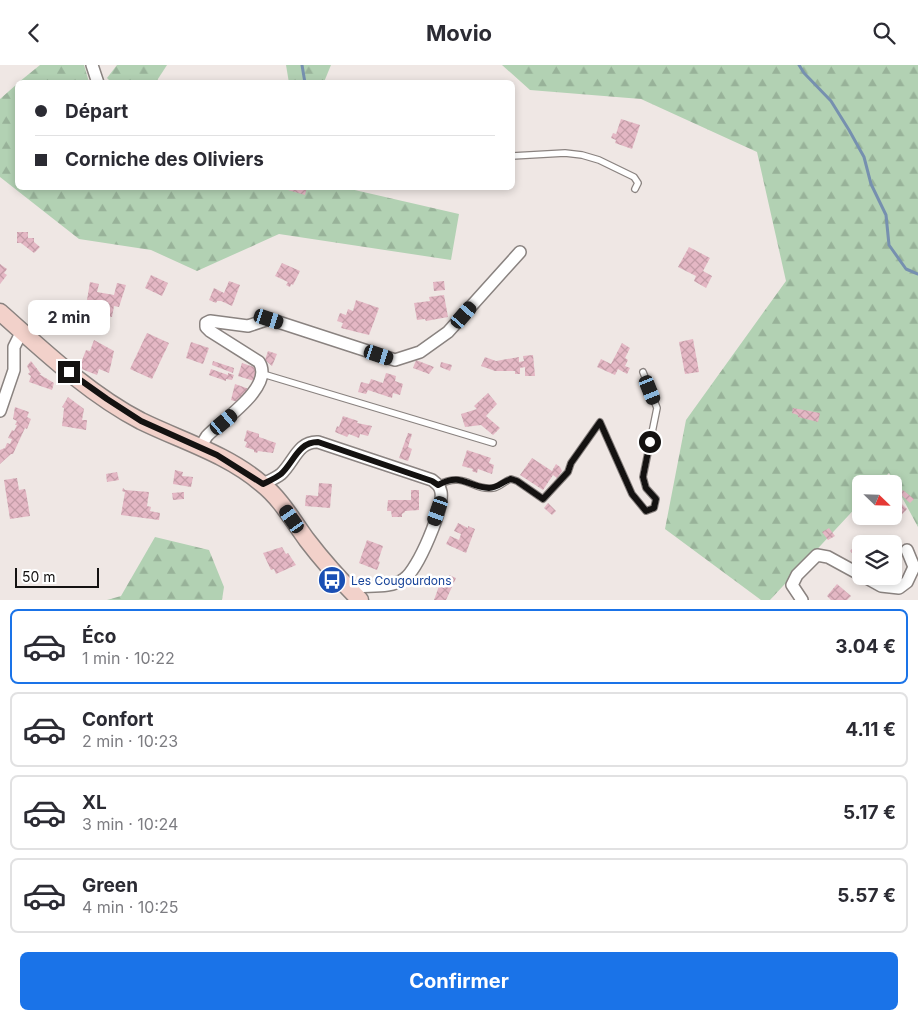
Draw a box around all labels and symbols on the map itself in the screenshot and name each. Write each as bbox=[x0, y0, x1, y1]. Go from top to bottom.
callout: 2 min bbox=[28, 299, 110, 335]
car bbox=[448, 299, 479, 331]
car bbox=[252, 307, 285, 331]
car bbox=[362, 343, 395, 367]
route end bbox=[58, 361, 80, 383]
car bbox=[637, 373, 662, 407]
car bbox=[207, 407, 240, 437]
route start bbox=[639, 431, 661, 453]
north arrow bbox=[852, 475, 902, 525]
car bbox=[426, 494, 449, 528]
car bbox=[277, 502, 306, 536]
scale bar bbox=[15, 565, 99, 588]
bus stop icon: Les Cougourdons bbox=[317, 565, 347, 595]
place label: Les Cougourdons bbox=[351, 573, 451, 588]

